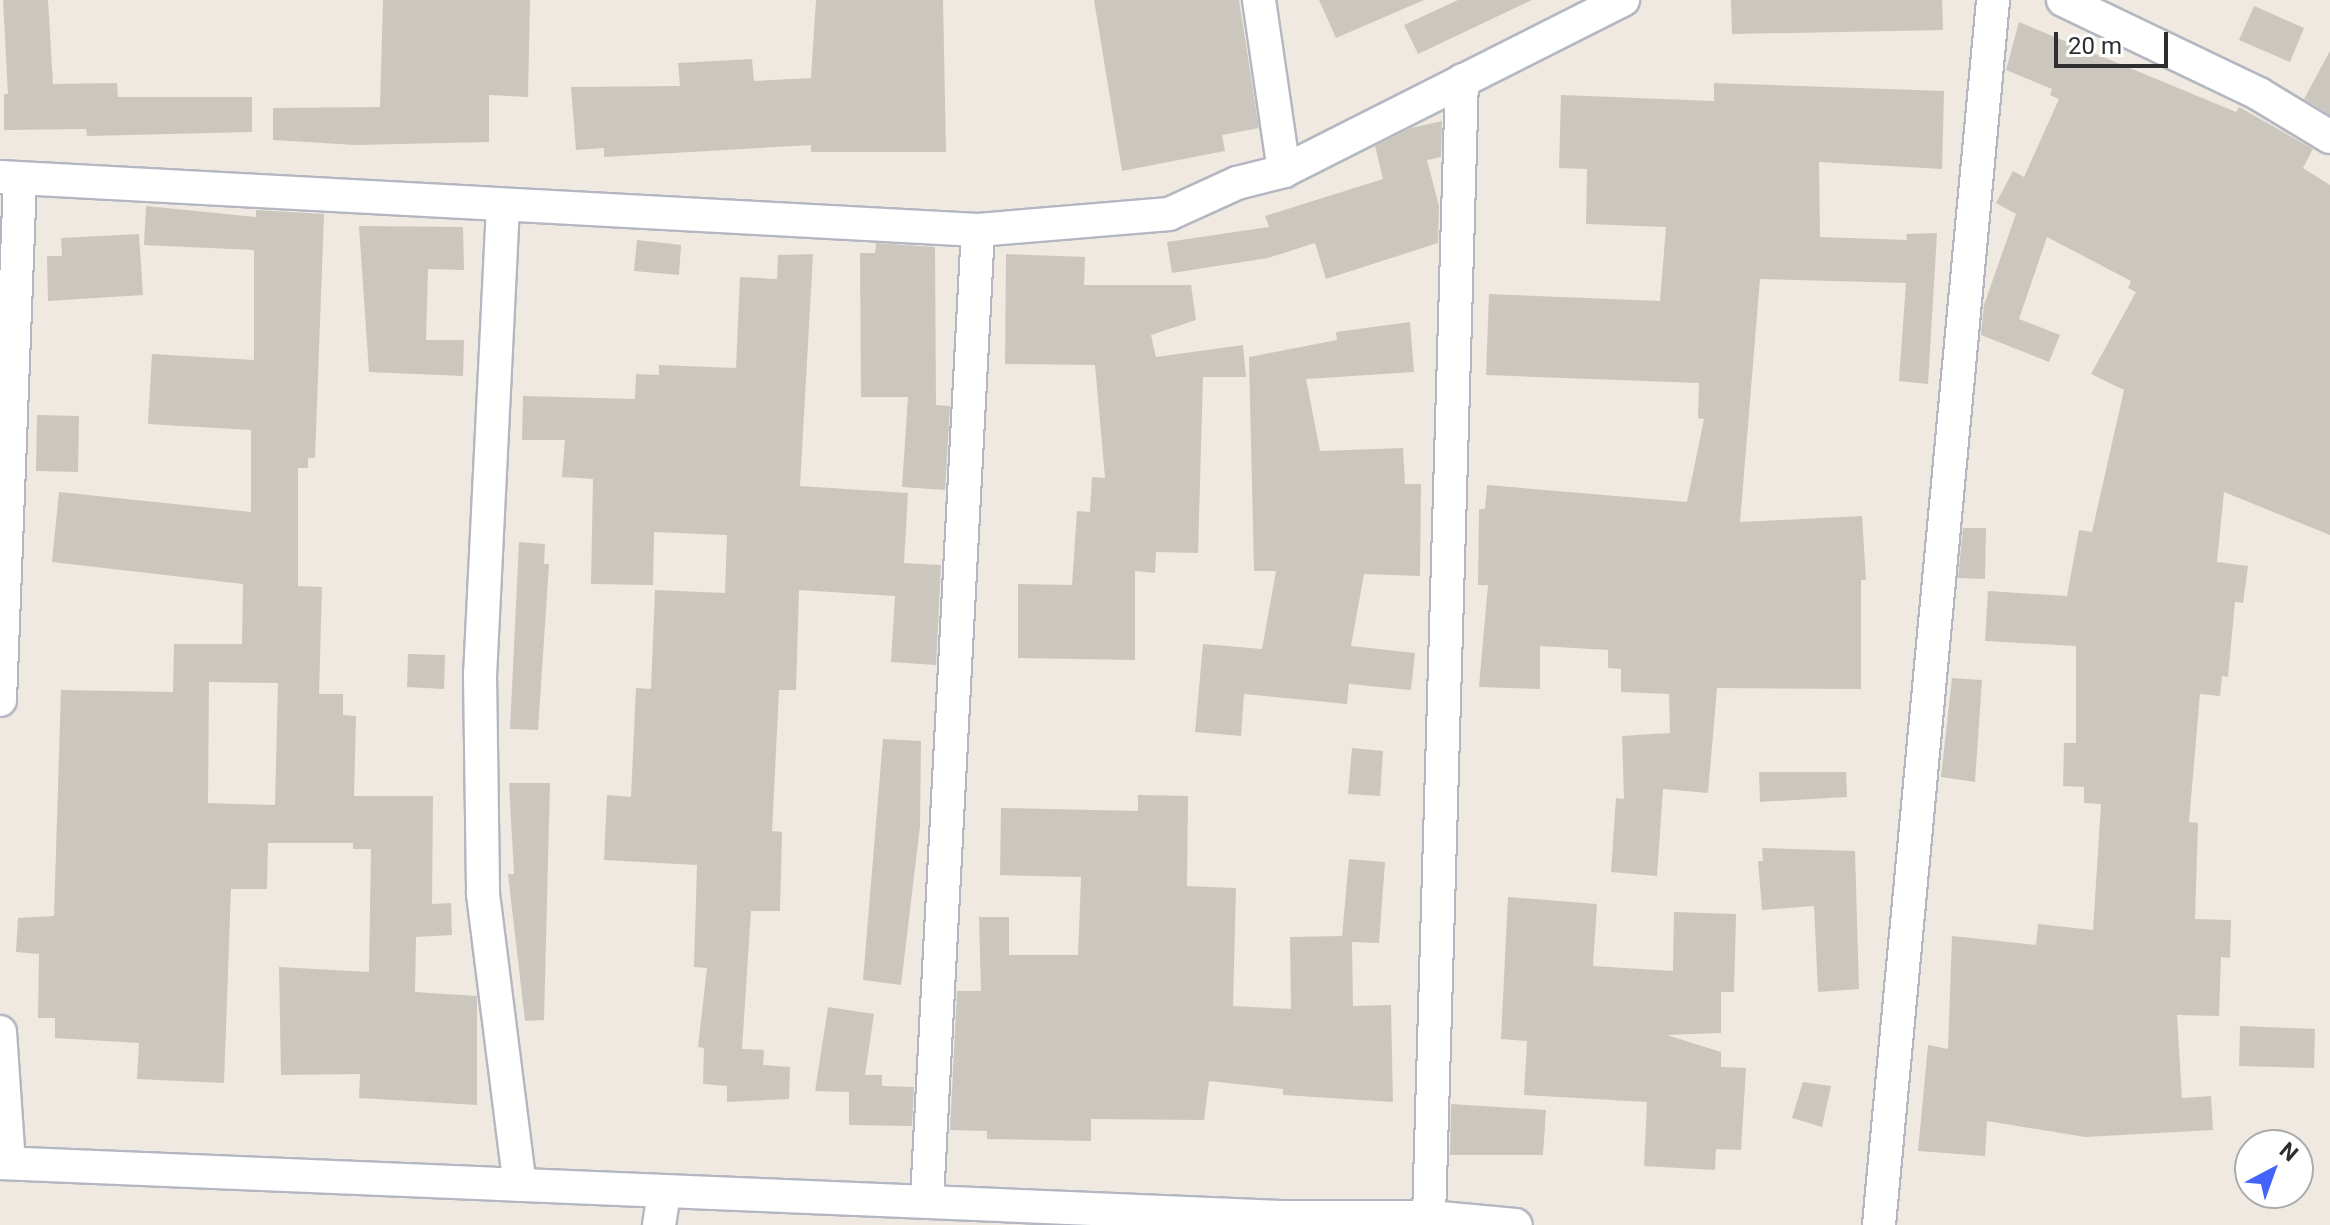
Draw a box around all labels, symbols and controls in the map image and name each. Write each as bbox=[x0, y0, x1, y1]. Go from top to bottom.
scale bar bbox=[2058, 16, 2172, 66]
text: 20 m bbox=[2068, 32, 2122, 60]
north arrow bbox=[2234, 1129, 2314, 1209]
text: N bbox=[2275, 1137, 2303, 1167]

